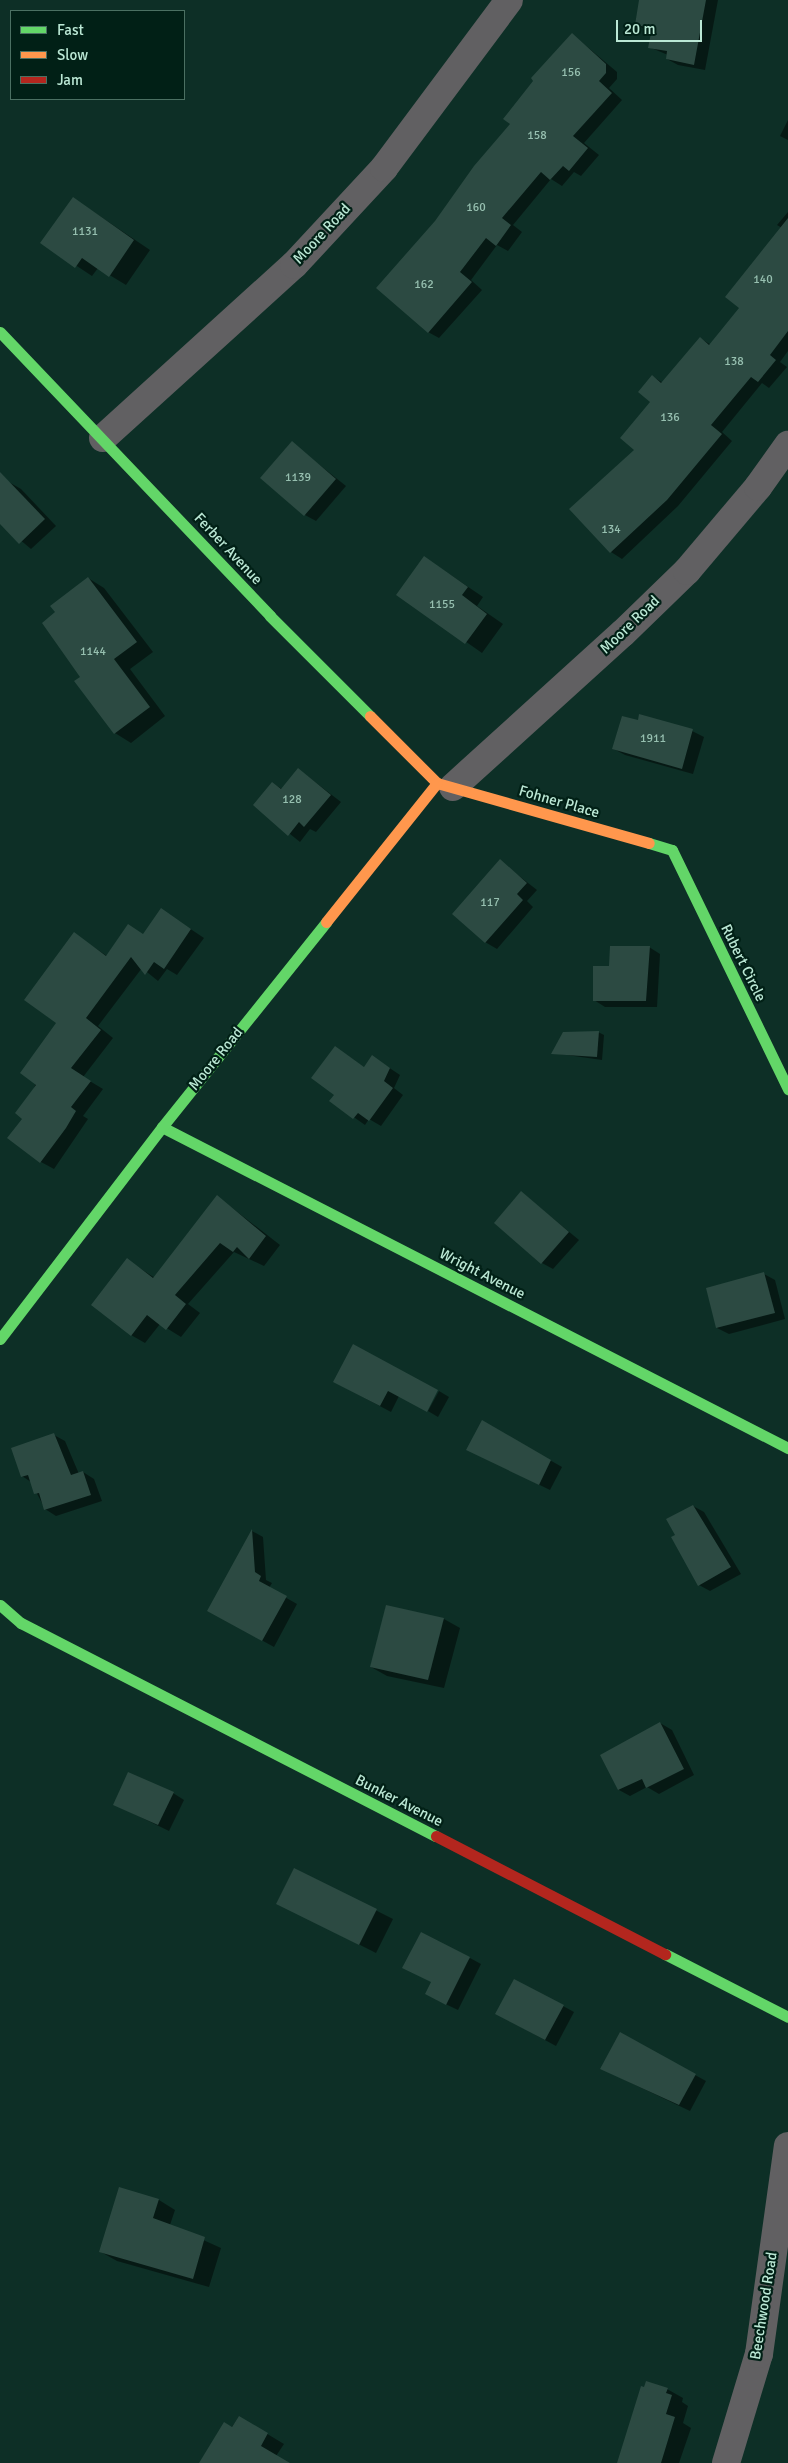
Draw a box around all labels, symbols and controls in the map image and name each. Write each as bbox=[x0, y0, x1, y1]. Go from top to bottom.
legend bbox=[10, 10, 185, 100]
scale bar bbox=[618, 10, 704, 42]
text: 20 m bbox=[624, 20, 655, 38]
text: Fast bbox=[57, 21, 84, 39]
text: Slow bbox=[57, 46, 88, 64]
house number: 156 bbox=[561, 66, 581, 80]
text: Jam bbox=[57, 71, 83, 89]
house number: 158 bbox=[527, 129, 547, 143]
street label: Moore Road bbox=[290, 200, 354, 268]
house number: 160 bbox=[466, 201, 486, 215]
house number: 1131 bbox=[72, 225, 98, 239]
house number: 140 bbox=[753, 273, 773, 287]
house number: 162 bbox=[414, 278, 434, 292]
house number: 138 bbox=[724, 355, 744, 369]
house number: 136 bbox=[660, 411, 680, 425]
house number: 1139 bbox=[285, 471, 311, 485]
street label: Ferber Avenue bbox=[190, 509, 266, 589]
house number: 134 bbox=[601, 523, 621, 537]
street label: Moore Road bbox=[596, 592, 664, 658]
house number: 1155 bbox=[429, 598, 455, 612]
house number: 1144 bbox=[80, 645, 106, 659]
house number: 1911 bbox=[640, 732, 666, 746]
street label: Fohner Place bbox=[517, 782, 601, 822]
house number: 128 bbox=[282, 793, 302, 807]
house number: 117 bbox=[480, 896, 500, 910]
street label: Rubert Circle bbox=[717, 921, 769, 1005]
street label: Moore Road bbox=[185, 1024, 247, 1094]
street label: Wright Avenue bbox=[436, 1245, 528, 1303]
street label: Bunker Avenue bbox=[352, 1771, 446, 1831]
street label: Beechwood Road bbox=[747, 2251, 781, 2361]

